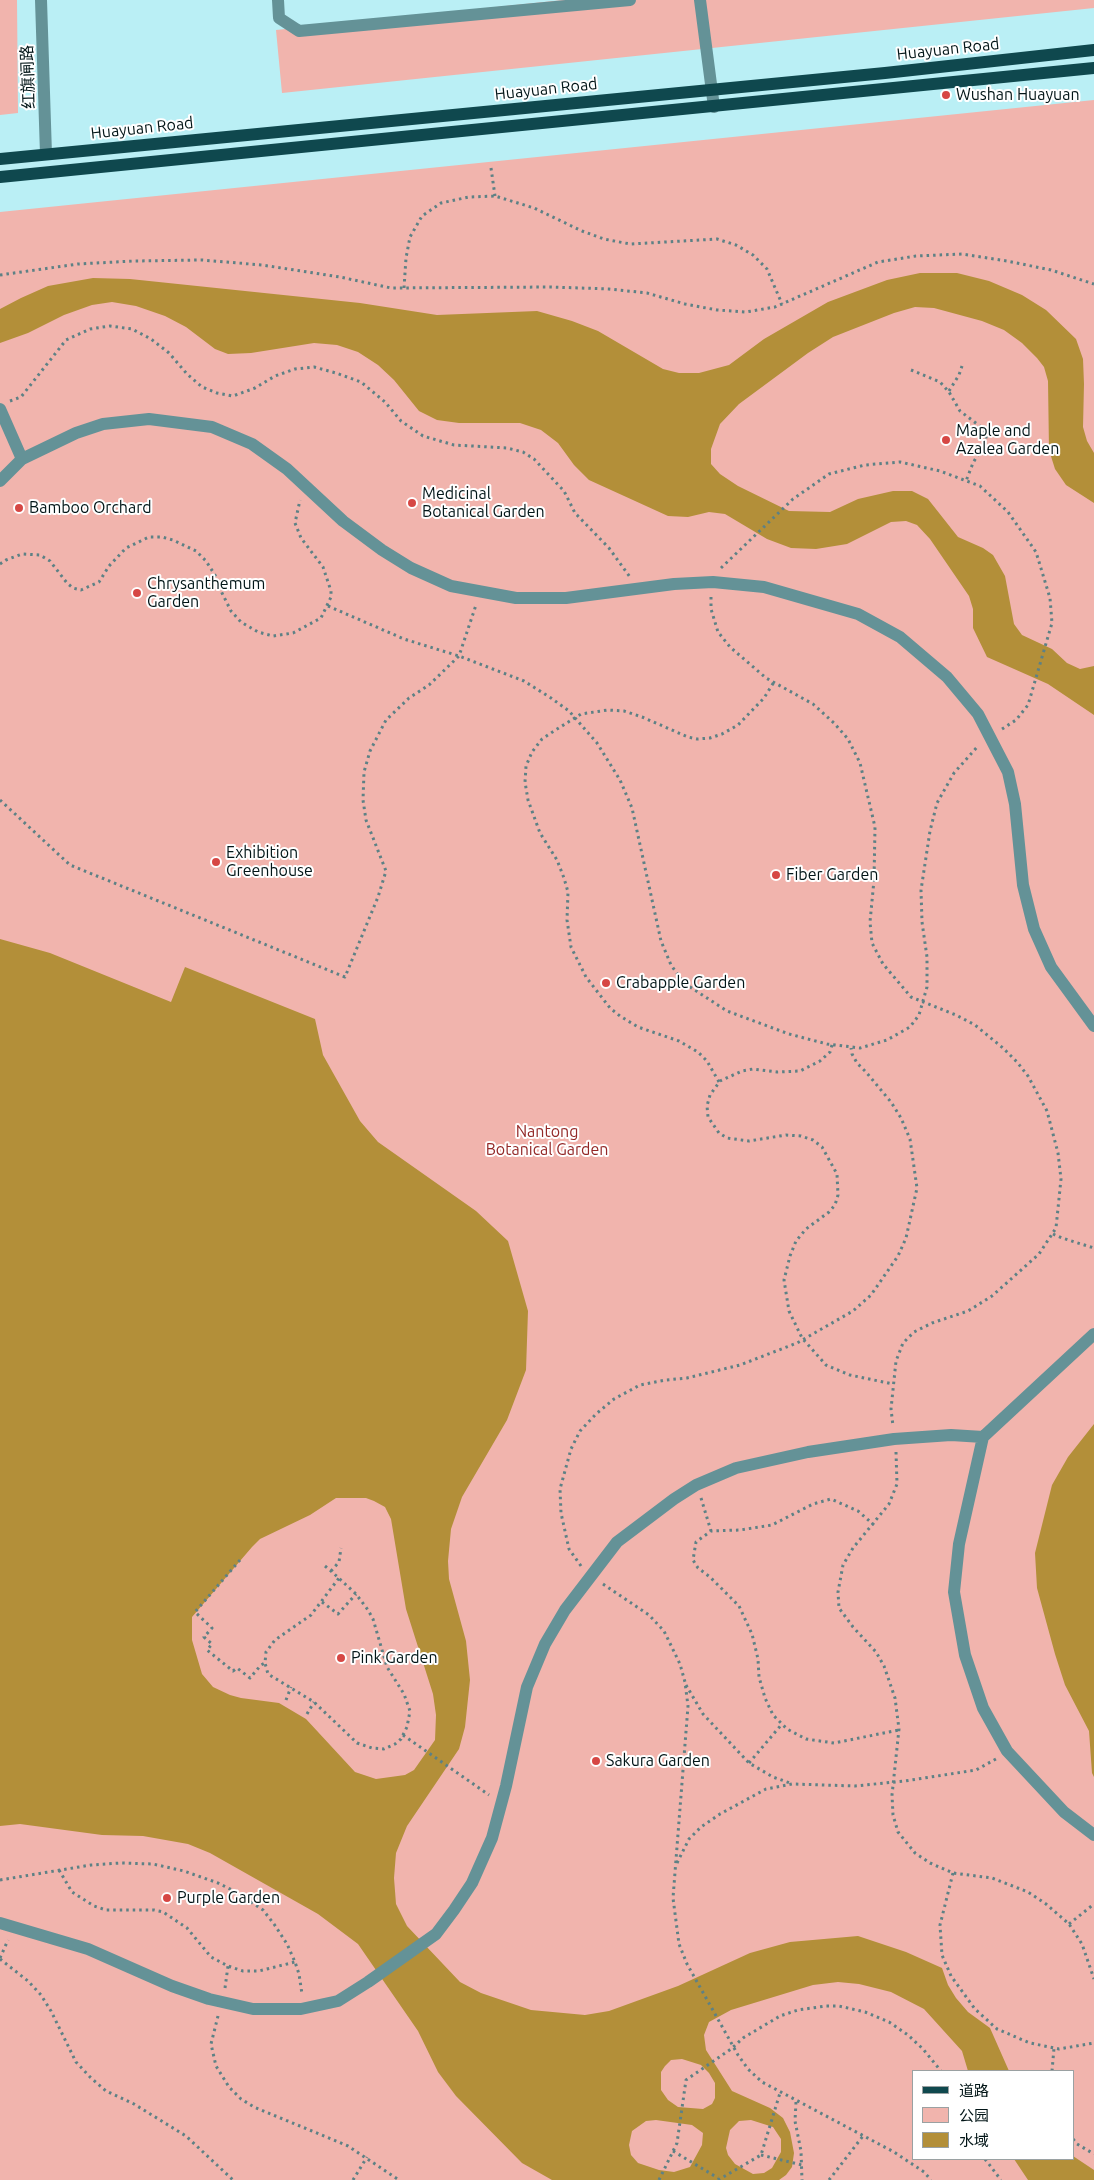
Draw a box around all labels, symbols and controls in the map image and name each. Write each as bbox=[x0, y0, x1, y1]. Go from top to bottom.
street label: Huayuan Road bbox=[896, 34, 1000, 64]
street label: 红旗闸路 bbox=[17, 45, 39, 109]
street label: Huayuan Road bbox=[494, 74, 598, 104]
place label: Wushan Huayuan bbox=[956, 85, 1080, 105]
marker: Wushan Huayuan bbox=[940, 89, 952, 101]
street label: Huayuan Road bbox=[90, 113, 194, 143]
place label: Maple and Azalea Garden bbox=[956, 421, 1059, 459]
marker: Maple and Azalea Garden bbox=[940, 434, 952, 446]
place label: Medicinal Botanical Garden bbox=[422, 484, 545, 522]
marker: Medicinal Botanical Garden bbox=[406, 497, 418, 509]
place label: Bamboo Orchard bbox=[29, 498, 152, 518]
marker: Bamboo Orchard bbox=[13, 502, 25, 514]
place label: Chrysanthemum Garden bbox=[147, 574, 265, 612]
marker: Chrysanthemum Garden bbox=[131, 587, 143, 599]
place label: Exhibition Greenhouse bbox=[226, 843, 313, 881]
marker: Exhibition Greenhouse bbox=[210, 856, 222, 868]
place label: Fiber Garden bbox=[786, 865, 878, 885]
marker: Fiber Garden bbox=[770, 869, 782, 881]
place label: Crabapple Garden bbox=[616, 973, 745, 993]
marker: Crabapple Garden bbox=[600, 977, 612, 989]
park label: Nantong Botanical Garden bbox=[486, 1122, 608, 1160]
place label: Pink Garden bbox=[351, 1648, 438, 1668]
marker: Pink Garden bbox=[335, 1652, 347, 1664]
place label: Sakura Garden bbox=[606, 1751, 710, 1771]
marker: Sakura Garden bbox=[590, 1755, 602, 1767]
place label: Purple Garden bbox=[177, 1888, 280, 1908]
marker: Purple Garden bbox=[161, 1892, 173, 1904]
legend bbox=[912, 2070, 1074, 2160]
text: 道路 bbox=[959, 2082, 989, 2099]
text: 公园 bbox=[959, 2107, 989, 2124]
text: 水域 bbox=[959, 2132, 989, 2149]

